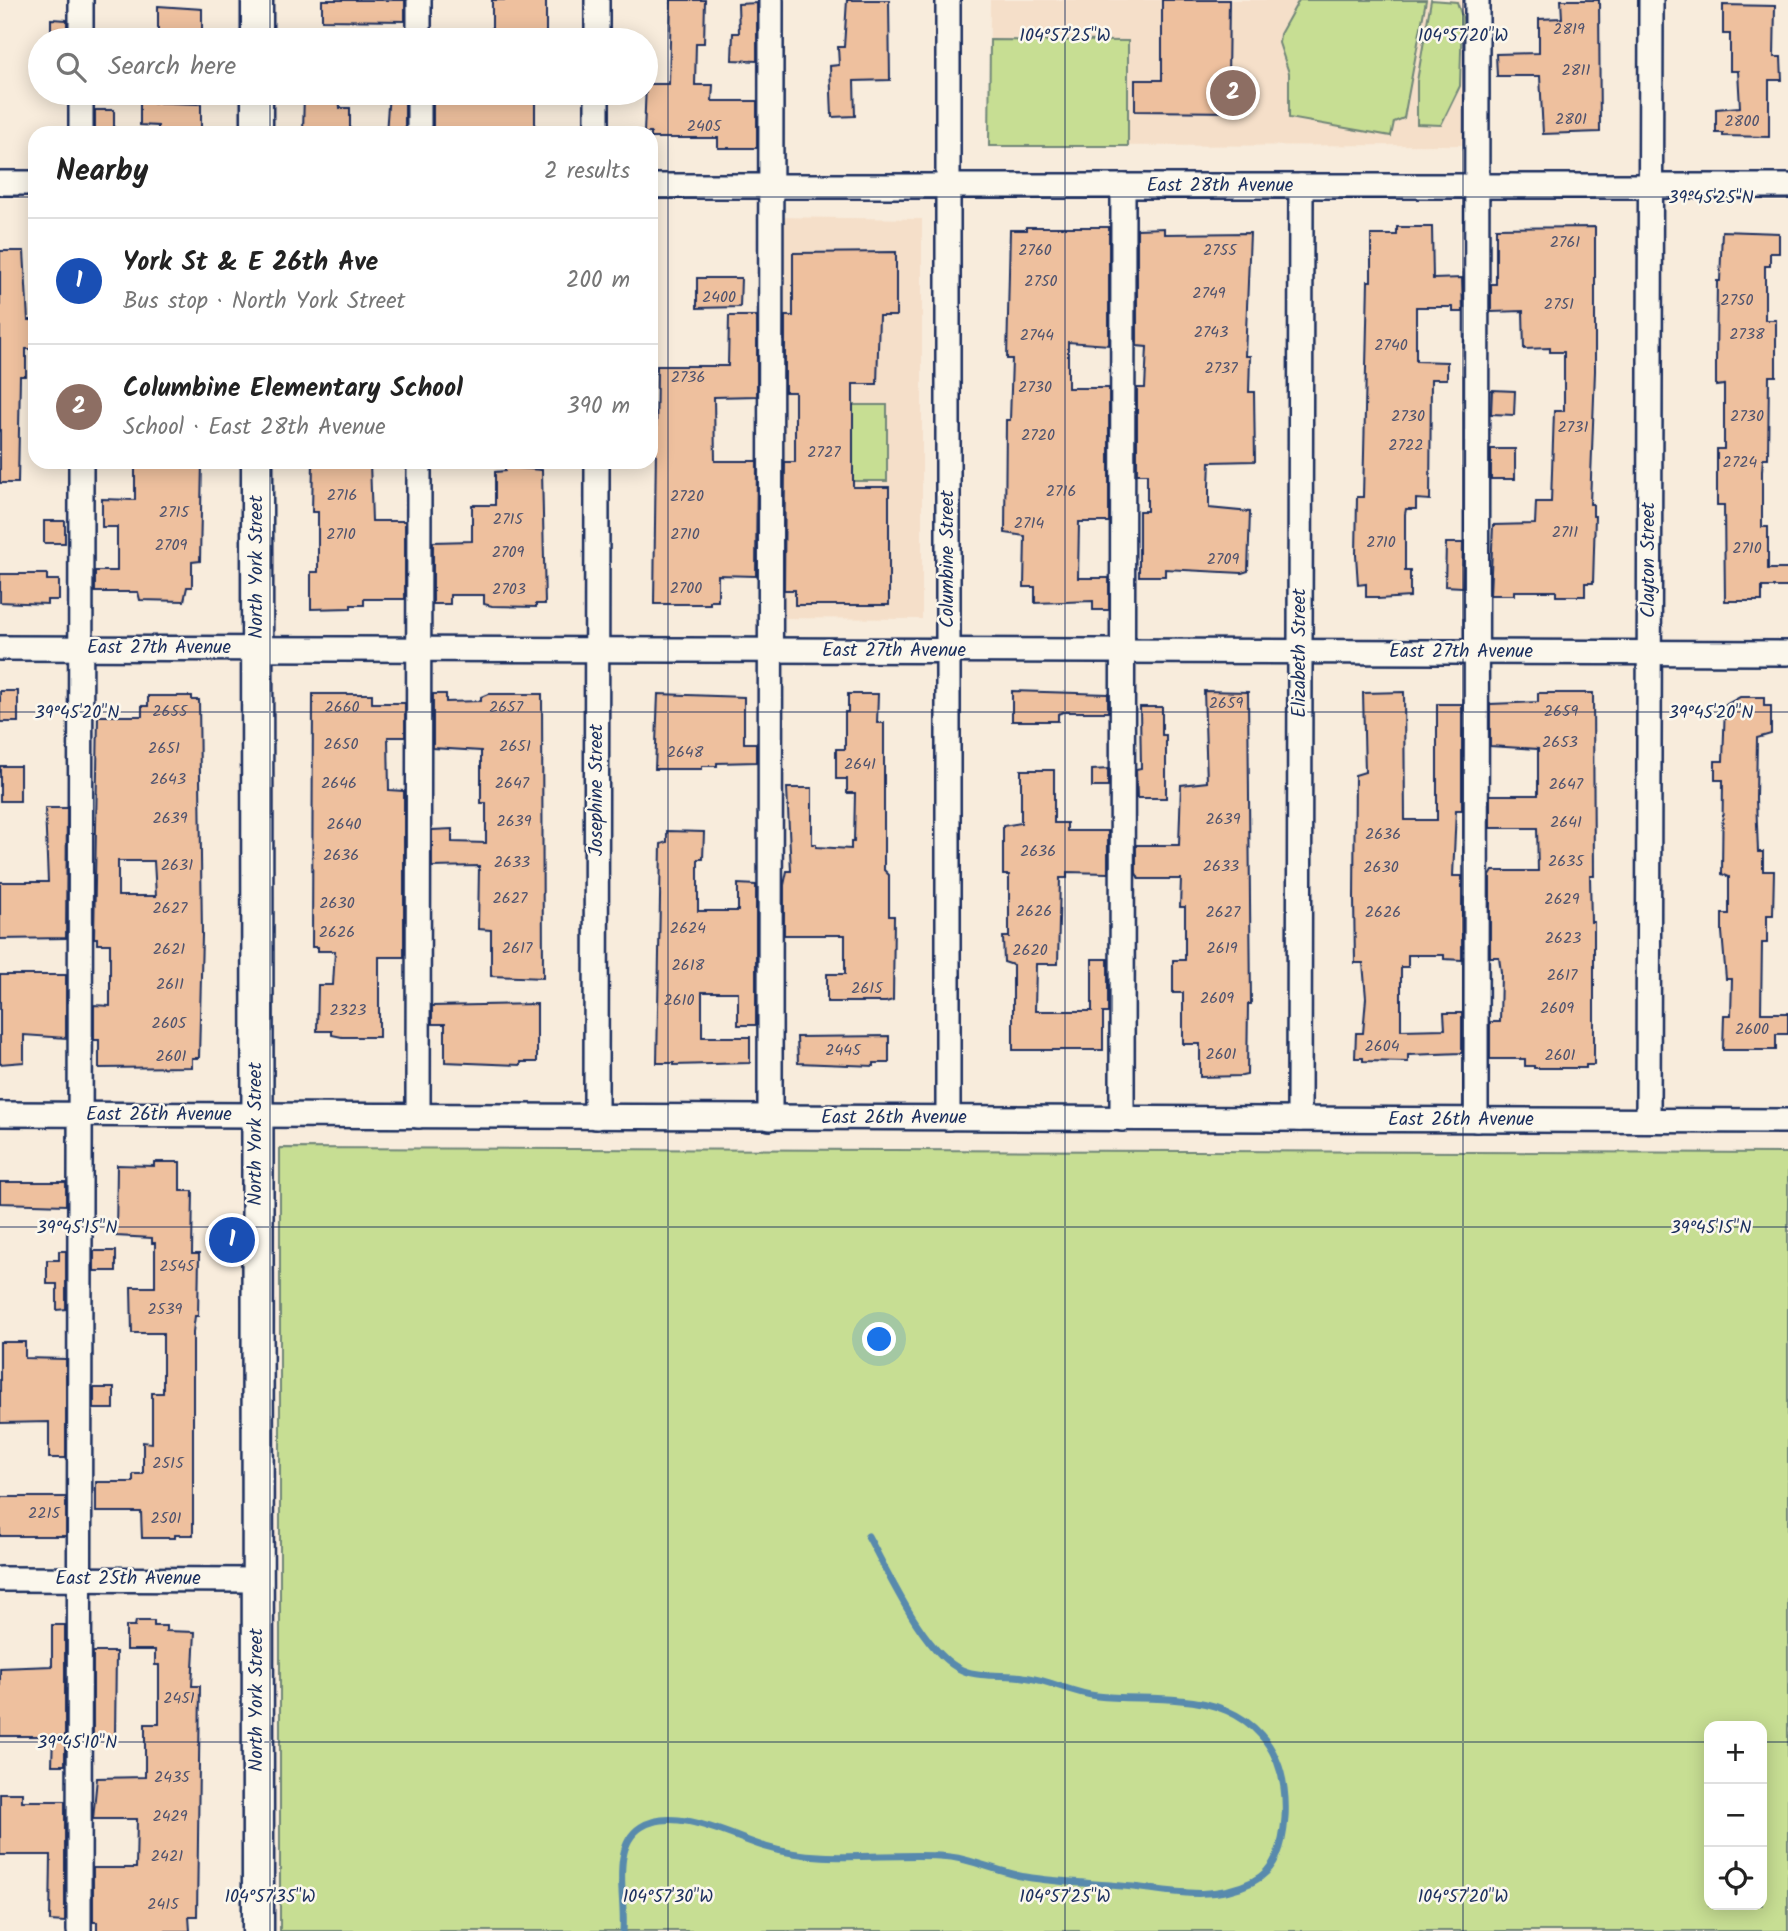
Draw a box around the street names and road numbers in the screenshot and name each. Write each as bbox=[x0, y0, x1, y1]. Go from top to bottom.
street label: East 28th Avenue bbox=[1147, 171, 1294, 201]
street label: Columbine Street bbox=[933, 489, 963, 628]
street label: North York Street bbox=[242, 495, 272, 639]
street label: Clayton Street bbox=[1634, 501, 1664, 618]
street label: Elizabeth Street bbox=[1285, 588, 1315, 718]
street label: East 27th Avenue bbox=[87, 633, 231, 663]
street label: East 27th Avenue bbox=[822, 636, 966, 666]
street label: East 27th Avenue bbox=[1389, 637, 1533, 667]
street label: Josephine Street bbox=[582, 723, 612, 856]
street label: North York Street bbox=[241, 1062, 271, 1206]
street label: East 26th Avenue bbox=[86, 1100, 232, 1130]
street label: East 26th Avenue bbox=[821, 1103, 967, 1133]
street label: East 26th Avenue bbox=[1388, 1105, 1534, 1135]
street label: East 25th Avenue bbox=[55, 1564, 201, 1594]
street label: North York Street bbox=[242, 1628, 272, 1772]

